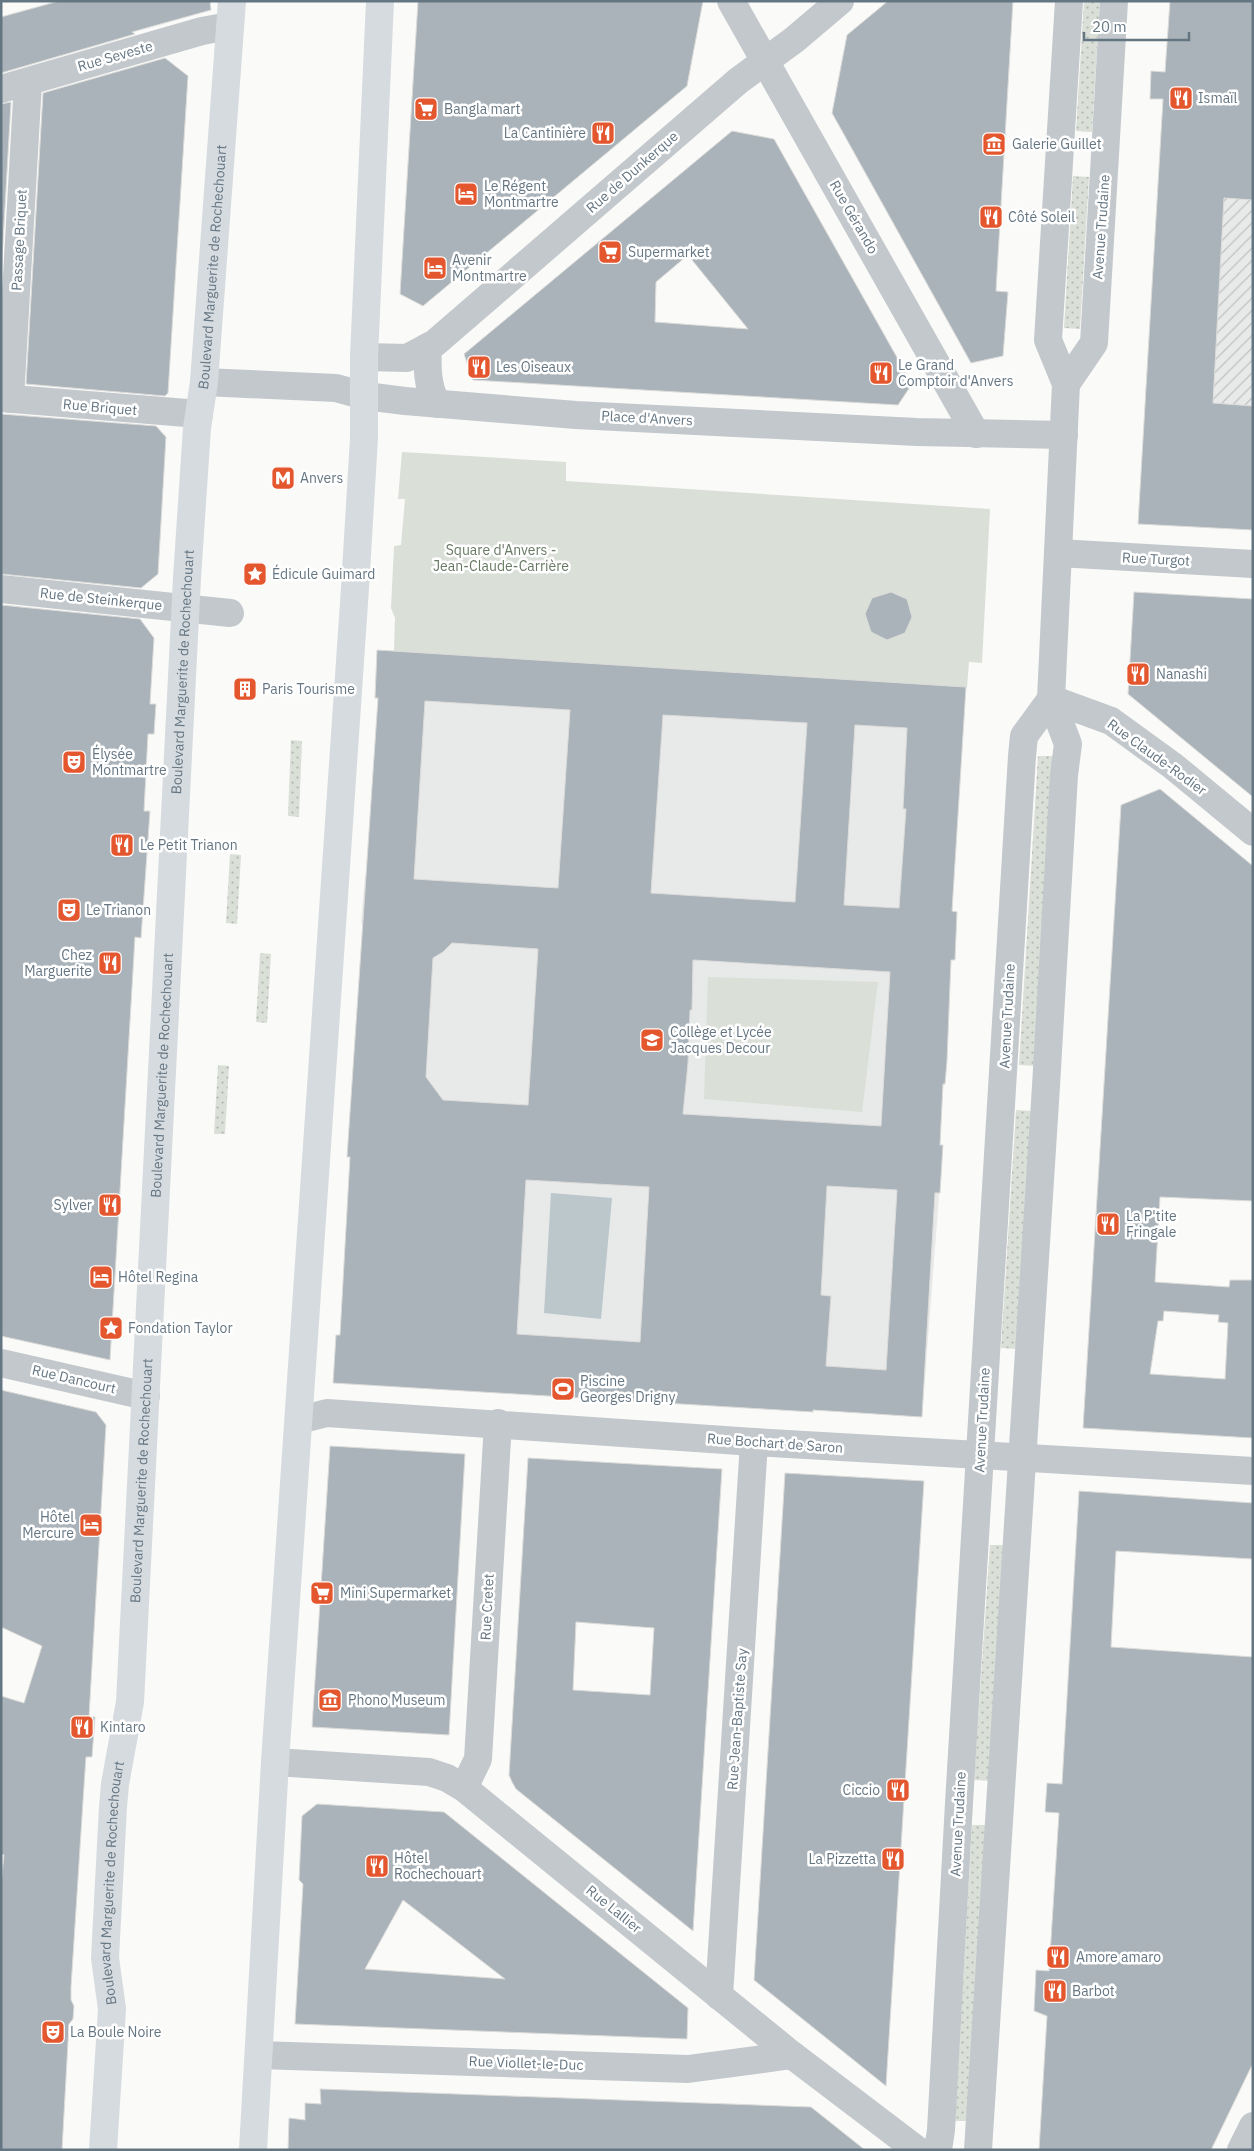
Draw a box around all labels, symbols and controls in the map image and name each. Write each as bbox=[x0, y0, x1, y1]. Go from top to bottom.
scale bar bbox=[1084, 10, 1189, 42]
text: 20 m bbox=[1092, 17, 1127, 36]
street label: Rue Seveste bbox=[75, 37, 155, 75]
restaurant icon: Ismaïl bbox=[1168, 85, 1194, 111]
place label: Ismaïl bbox=[1198, 89, 1238, 107]
supermarket icon: Bangla mart bbox=[413, 96, 439, 122]
place label: Bangla mart bbox=[444, 100, 520, 118]
restaurant icon: La Cantinière bbox=[590, 120, 616, 146]
place label: La Cantinière bbox=[504, 124, 586, 142]
street label: Rue de Dunkerque bbox=[582, 127, 682, 217]
museum icon: Galerie Guillet bbox=[981, 131, 1007, 157]
place label: Galerie Guillet bbox=[1012, 135, 1102, 153]
street label: Boulevard Marguerite de Rochechouart bbox=[194, 144, 230, 391]
street label: Avenue Trudaine bbox=[1088, 174, 1114, 280]
place label: Le Régent Montmartre bbox=[484, 177, 559, 211]
street label: Rue Gérando bbox=[826, 177, 882, 257]
hotel icon: Le Régent Montmartre bbox=[453, 181, 479, 207]
street label: Passage Briquet bbox=[7, 189, 31, 291]
restaurant icon: Côté Soleil bbox=[978, 204, 1004, 230]
place label: Côté Soleil bbox=[1008, 208, 1075, 226]
supermarket icon: Supermarket bbox=[597, 239, 623, 265]
place label: Supermarket bbox=[628, 243, 710, 261]
place label: Avenir Montmartre bbox=[452, 251, 527, 285]
hotel icon: Avenir Montmartre bbox=[422, 255, 448, 281]
restaurant icon: Les Oiseaux bbox=[466, 354, 492, 380]
place label: Le Grand Comptoir d'Anvers bbox=[898, 356, 1014, 390]
place label: Les Oiseaux bbox=[496, 358, 571, 376]
restaurant icon: Le Grand Comptoir d'Anvers bbox=[868, 360, 894, 386]
street label: Rue Briquet bbox=[62, 395, 138, 419]
street label: Place d'Anvers bbox=[601, 407, 693, 429]
metro station icon: Anvers bbox=[270, 465, 296, 491]
place label: Anvers bbox=[300, 469, 343, 487]
park label: Square d'Anvers - Jean-Claude-Carrière bbox=[433, 541, 569, 575]
street label: Rue Turgot bbox=[1122, 548, 1191, 570]
street label: Boulevard Marguerite de Rochechouart bbox=[167, 549, 198, 795]
place icon: Édicule Guimard bbox=[242, 561, 268, 587]
place label: Édicule Guimard bbox=[272, 564, 376, 583]
street label: Rue de Steinkerque bbox=[39, 584, 163, 614]
restaurant icon: Nanashi bbox=[1125, 661, 1151, 687]
place label: Nanashi bbox=[1156, 665, 1207, 683]
building icon: Paris Tourisme bbox=[232, 676, 258, 702]
place label: Paris Tourisme bbox=[262, 680, 355, 698]
street label: Rue Claude-Rodier bbox=[1104, 715, 1210, 799]
place label: Élysée Montmartre bbox=[92, 744, 167, 779]
theatre icon: Élysée Montmartre bbox=[61, 749, 87, 775]
restaurant icon: Le Petit Trianon bbox=[109, 832, 135, 858]
place label: Le Petit Trianon bbox=[140, 836, 238, 854]
theatre icon: Le Trianon bbox=[56, 897, 82, 923]
place label: Le Trianon bbox=[86, 901, 151, 919]
place label: Chez Marguerite bbox=[24, 946, 92, 980]
restaurant icon: Chez Marguerite bbox=[97, 950, 123, 976]
street label: Boulevard Marguerite de Rochechouart bbox=[147, 952, 177, 1198]
street label: Avenue Trudaine bbox=[995, 963, 1019, 1069]
place label: Collège et Lycée Jacques Decour bbox=[670, 1023, 772, 1057]
school or university icon: Collège et Lycée Jacques Decour bbox=[639, 1027, 665, 1053]
restaurant icon: Sylver bbox=[97, 1192, 123, 1218]
place label: Sylver bbox=[54, 1196, 92, 1214]
place label: La P'tite Fringale bbox=[1126, 1207, 1177, 1241]
restaurant icon: La P'tite Fringale bbox=[1095, 1211, 1121, 1237]
hotel icon: Hôtel Regina bbox=[88, 1264, 114, 1290]
place label: Hôtel Regina bbox=[118, 1268, 199, 1286]
place icon: Fondation Taylor bbox=[98, 1315, 124, 1341]
place label: Fondation Taylor bbox=[128, 1319, 233, 1337]
street label: Boulevard Marguerite de Rochechouart bbox=[126, 1358, 156, 1604]
street label: Rue Dancourt bbox=[30, 1361, 118, 1397]
street label: Avenue Trudaine bbox=[970, 1367, 994, 1473]
place label: Piscine Georges Drigny bbox=[580, 1372, 675, 1406]
sports icon: Piscine Georges Drigny bbox=[550, 1376, 576, 1402]
street label: Rue Bochart de Saron bbox=[706, 1429, 844, 1457]
place label: Hôtel Mercure bbox=[22, 1508, 74, 1542]
hotel icon: Hôtel Mercure bbox=[78, 1512, 104, 1538]
street label: Rue Cretet bbox=[476, 1573, 498, 1641]
supermarket icon: Mini Supermarket bbox=[309, 1580, 335, 1606]
place label: Mini Supermarket bbox=[340, 1584, 451, 1602]
street label: Rue Jean-Baptiste Say bbox=[723, 1648, 751, 1790]
museum icon: Phono Museum bbox=[317, 1687, 343, 1713]
place label: Phono Museum bbox=[348, 1691, 445, 1709]
restaurant icon: Kintaro bbox=[69, 1714, 95, 1740]
place label: Kintaro bbox=[100, 1718, 146, 1736]
street label: Boulevard Marguerite de Rochechouart bbox=[96, 1759, 128, 2006]
street label: Avenue Trudaine bbox=[946, 1771, 970, 1877]
restaurant icon: Ciccio bbox=[885, 1777, 911, 1803]
place label: Ciccio bbox=[842, 1781, 880, 1799]
restaurant icon: La Pizzetta bbox=[880, 1846, 906, 1872]
place label: Hôtel Rochechouart bbox=[394, 1849, 482, 1883]
place label: La Pizzetta bbox=[809, 1850, 877, 1868]
restaurant icon: Hôtel Rochechouart bbox=[364, 1853, 390, 1879]
street label: Rue Lallier bbox=[583, 1881, 645, 1937]
restaurant icon: Amore amaro bbox=[1045, 1944, 1071, 1970]
place label: Amore amaro bbox=[1076, 1948, 1161, 1966]
restaurant icon: Barbot bbox=[1042, 1978, 1068, 2004]
place label: Barbot bbox=[1072, 1982, 1115, 2000]
theatre icon: La Boule Noire bbox=[40, 2019, 66, 2045]
place label: La Boule Noire bbox=[70, 2023, 162, 2041]
street label: Rue Viollet-le-Duc bbox=[468, 2052, 584, 2074]

